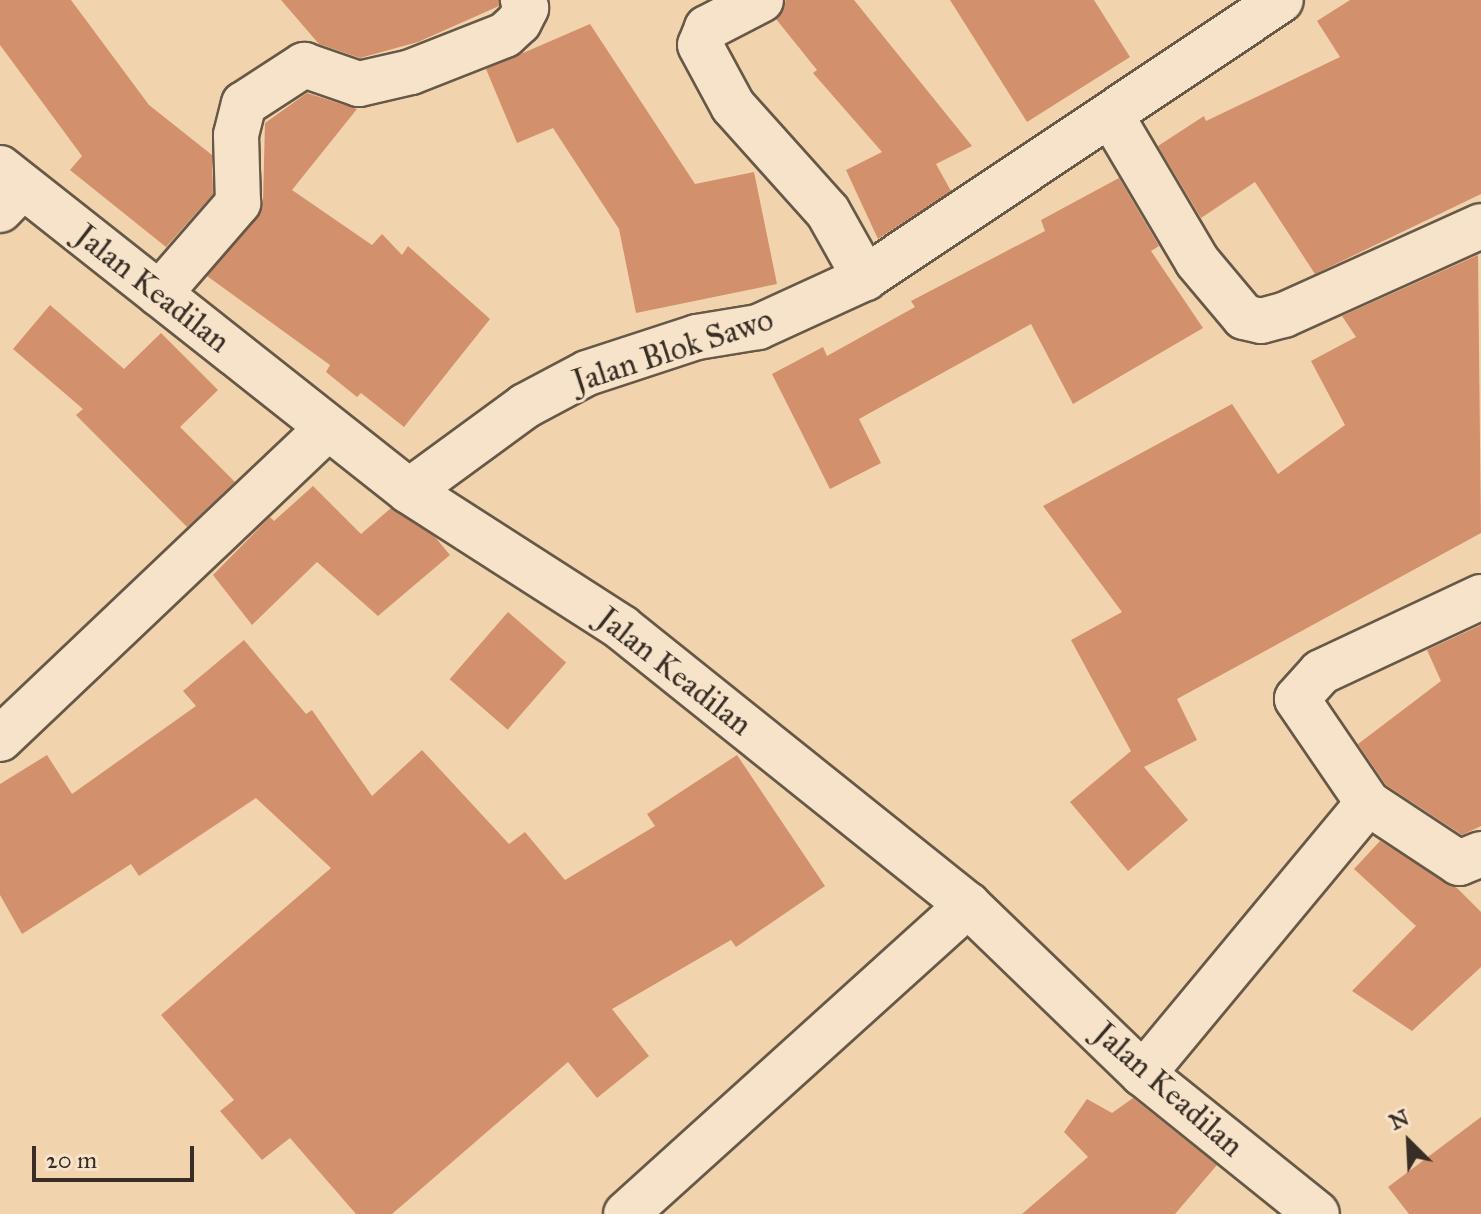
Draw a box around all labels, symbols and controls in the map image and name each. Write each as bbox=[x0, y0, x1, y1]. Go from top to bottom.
street label: Jalan Keadilan bbox=[67, 217, 237, 361]
street label: Jalan Blok Sawo bbox=[568, 301, 778, 401]
street label: Jalan Keadilan bbox=[589, 600, 759, 744]
street label: Jalan Keadilan bbox=[1085, 1015, 1251, 1165]
north arrow bbox=[1369, 1102, 1449, 1182]
text: N bbox=[1385, 1103, 1413, 1136]
scale bar bbox=[36, 1130, 198, 1180]
text: 20 m bbox=[46, 1145, 97, 1175]

